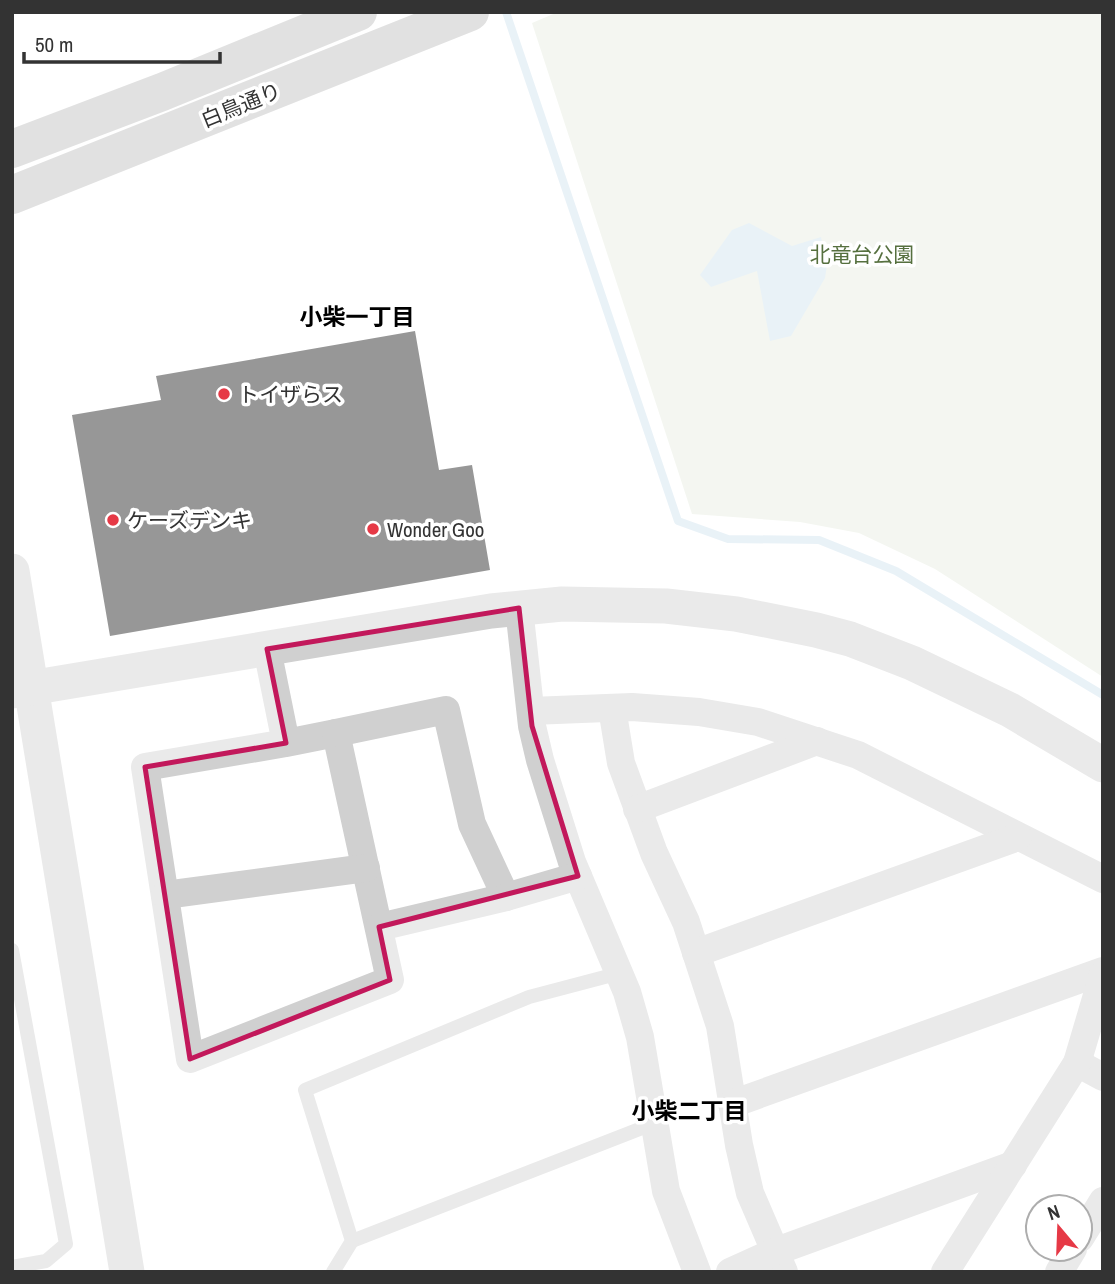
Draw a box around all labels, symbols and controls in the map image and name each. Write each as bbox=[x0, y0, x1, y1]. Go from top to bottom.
scale bar bbox=[24, 21, 220, 65]
text: 50 m bbox=[35, 30, 73, 59]
street label: 白鳥通り bbox=[197, 76, 285, 134]
park label: 北竜台公園 bbox=[810, 240, 915, 269]
district label: 小柴一丁目 bbox=[300, 301, 415, 332]
place label: トイザらス bbox=[238, 380, 343, 409]
marker: トイザらス bbox=[216, 386, 232, 402]
place label: ケーズデンキ bbox=[127, 506, 252, 535]
marker: ケーズデンキ bbox=[105, 512, 121, 528]
place label: Wonder Goo bbox=[387, 515, 484, 544]
marker: Wonder Goo bbox=[365, 521, 381, 537]
district label: 小柴二丁目 bbox=[632, 1095, 747, 1126]
north arrow bbox=[1024, 1193, 1094, 1263]
text: N bbox=[1044, 1198, 1063, 1226]

